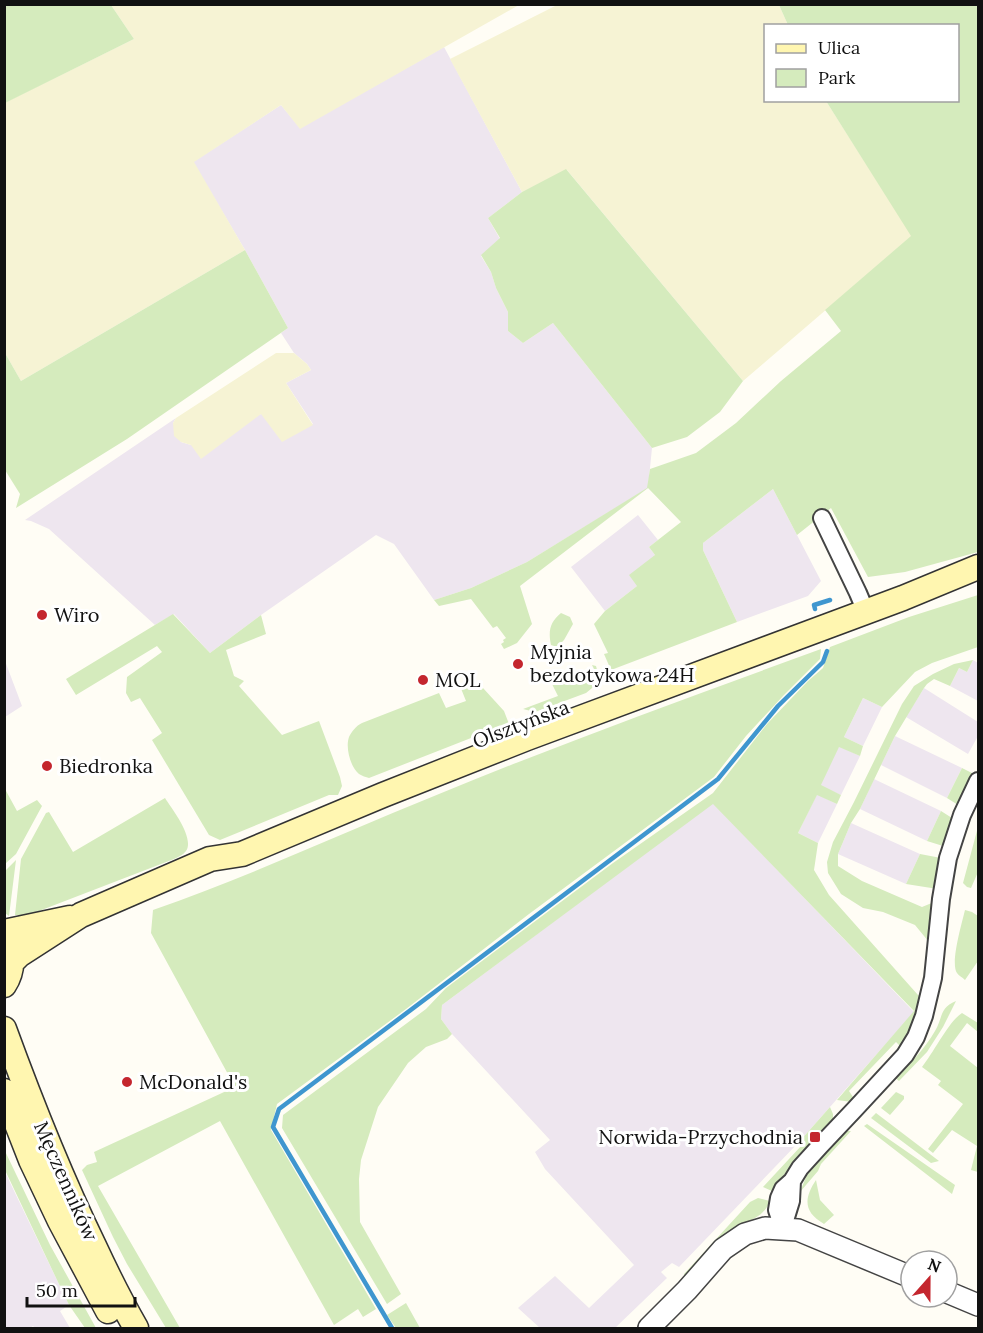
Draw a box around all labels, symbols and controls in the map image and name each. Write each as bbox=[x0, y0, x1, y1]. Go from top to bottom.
legend bbox=[764, 24, 959, 102]
text: Ulica bbox=[818, 36, 860, 59]
text: Park bbox=[818, 66, 856, 89]
place label: Wiro bbox=[54, 602, 99, 627]
marker: Wiro bbox=[35, 608, 49, 622]
place label: Myjnia bezdotykowa 24H bbox=[530, 639, 695, 687]
marker: Myjnia bezdotykowa 24H bbox=[511, 657, 525, 671]
place label: MOL bbox=[435, 667, 481, 692]
marker: MOL bbox=[416, 673, 430, 687]
street label: Olsztyńska bbox=[469, 694, 573, 753]
place label: Biedronka bbox=[59, 753, 153, 778]
marker: Biedronka bbox=[40, 759, 54, 773]
place label: McDonald's bbox=[139, 1069, 247, 1094]
marker: McDonald's bbox=[120, 1075, 134, 1089]
street label: Męczenników bbox=[29, 1117, 104, 1245]
place label: Norwida-Przychodnia bbox=[598, 1124, 803, 1149]
marker: Norwida-Przychodnia bbox=[808, 1130, 822, 1144]
north arrow bbox=[899, 1249, 959, 1309]
text: N bbox=[925, 1253, 944, 1277]
scale bar bbox=[27, 1270, 135, 1308]
text: 50 m bbox=[36, 1279, 78, 1302]

